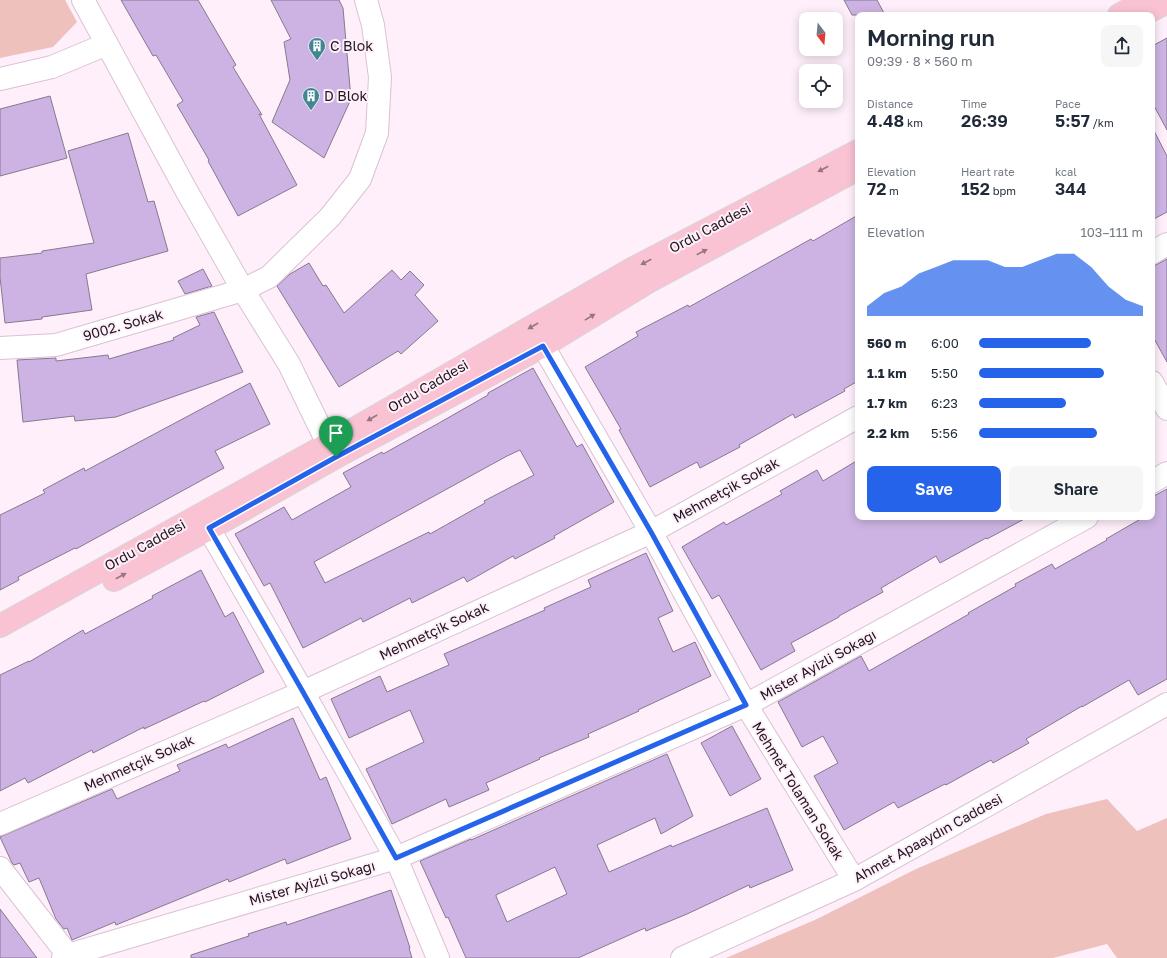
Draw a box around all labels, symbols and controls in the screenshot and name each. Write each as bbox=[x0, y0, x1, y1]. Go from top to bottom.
north arrow bbox=[799, 12, 843, 56]
map controls bbox=[799, 12, 843, 108]
text: Morning run bbox=[867, 24, 995, 51]
button: share bbox=[1101, 25, 1143, 67]
building icon: C Blok bbox=[307, 36, 327, 61]
place label: C Blok bbox=[330, 37, 373, 54]
text: 09:39 · 8 × 560 m bbox=[867, 53, 973, 69]
button: locate bbox=[799, 64, 843, 108]
building icon: D Blok bbox=[301, 86, 321, 111]
place label: D Blok bbox=[324, 87, 367, 104]
text: Distance bbox=[867, 97, 913, 110]
text: Time bbox=[961, 97, 987, 110]
text: Pace bbox=[1055, 97, 1081, 110]
text: 4.48 bbox=[867, 110, 904, 131]
text: 26:39 bbox=[961, 110, 1008, 131]
text: 5:57 bbox=[1055, 110, 1090, 131]
text: km bbox=[904, 116, 923, 129]
text: /km bbox=[1090, 116, 1114, 129]
text: Elevation bbox=[867, 165, 916, 178]
text: Heart rate bbox=[961, 165, 1015, 178]
text: kcal bbox=[1055, 165, 1077, 178]
one-way arrow bbox=[818, 166, 829, 173]
text: 72 bbox=[867, 178, 886, 199]
text: 152 bbox=[961, 178, 990, 199]
text: 344 bbox=[1055, 178, 1087, 199]
text: m bbox=[886, 184, 899, 197]
text: bpm bbox=[990, 184, 1016, 197]
street label: Ordu Caddesi bbox=[666, 199, 754, 256]
text: Elevation bbox=[867, 224, 925, 240]
text: 103–111 m bbox=[1080, 224, 1143, 240]
one-way arrow bbox=[697, 249, 708, 256]
one-way arrow bbox=[640, 259, 652, 265]
street label: 9002. Sokak bbox=[81, 305, 165, 344]
one-way arrow bbox=[584, 314, 596, 321]
one-way arrow bbox=[527, 323, 539, 330]
text: 560 m bbox=[867, 335, 906, 351]
text: 6:00 bbox=[931, 335, 959, 351]
street label: Ordu Caddesi bbox=[384, 356, 471, 415]
text: 1.1 km bbox=[867, 365, 907, 381]
text: 5:50 bbox=[931, 365, 958, 381]
text: 1.7 km bbox=[867, 395, 907, 411]
text: 6:23 bbox=[931, 395, 958, 411]
one-way arrow bbox=[366, 415, 378, 422]
pin bbox=[319, 416, 353, 457]
icon: arrive bbox=[325, 422, 347, 444]
text: 2.2 km bbox=[867, 425, 909, 441]
text: 5:56 bbox=[931, 425, 958, 441]
street label: Mehmetçik Sokak bbox=[670, 453, 782, 526]
button: Save bbox=[867, 466, 1001, 512]
button: Share bbox=[1009, 466, 1143, 512]
street label: Ordu Caddesi bbox=[101, 515, 188, 574]
one-way arrow bbox=[115, 573, 127, 580]
street label: Mehmetçik Sokak bbox=[376, 598, 491, 663]
street label: Mister Ayizli Sokağı bbox=[757, 626, 879, 704]
street label: Mehmet Tolaman Sokak bbox=[749, 718, 848, 863]
street label: Mehmetçik Sokak bbox=[81, 731, 197, 794]
street label: Ahmet Apaaydın Caddesi bbox=[851, 790, 1005, 886]
street label: Mister Ayizli Sokağı bbox=[247, 856, 377, 909]

